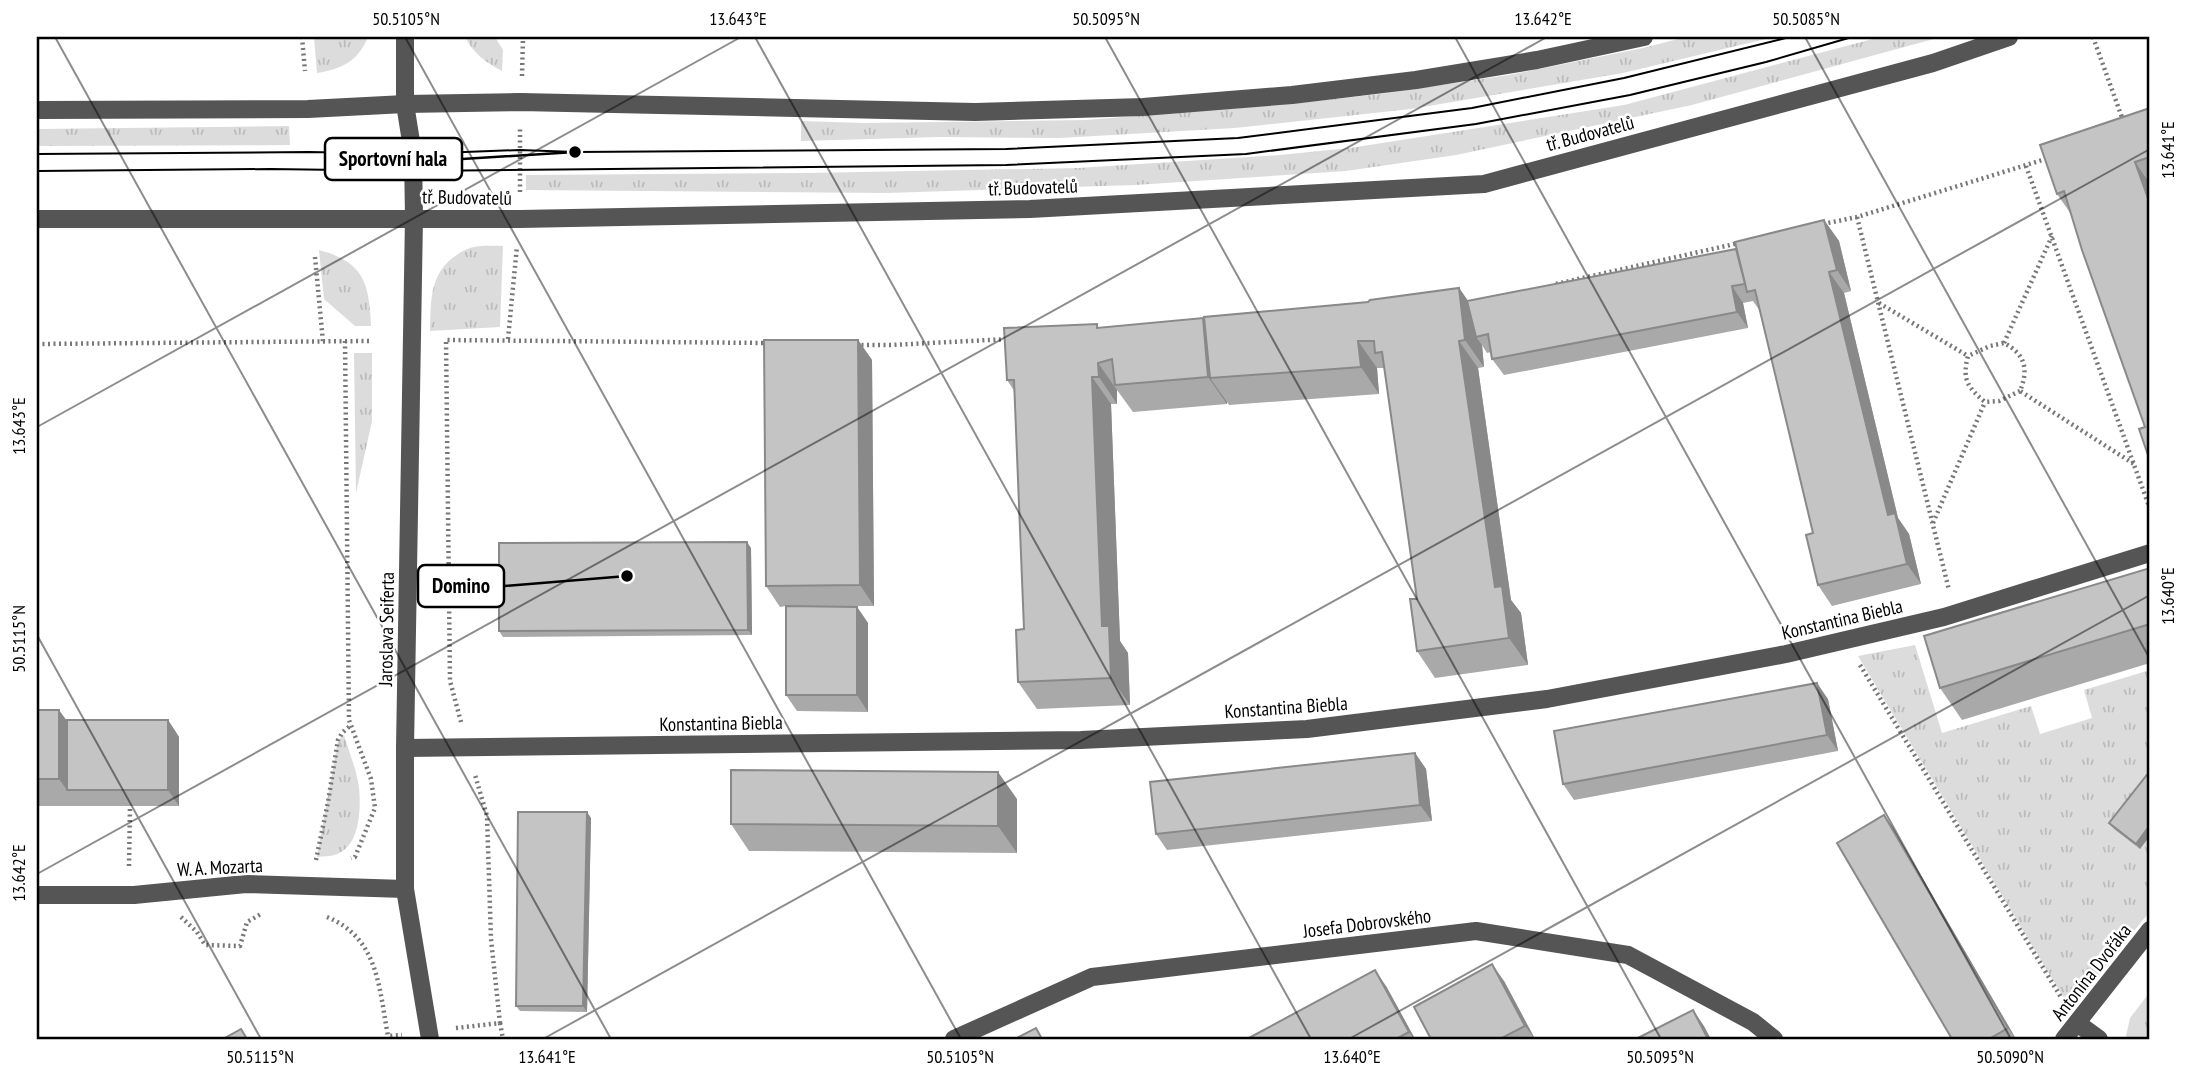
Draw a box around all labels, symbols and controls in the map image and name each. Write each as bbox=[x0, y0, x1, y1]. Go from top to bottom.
text: 50.5105°N bbox=[372, 7, 440, 30]
text: 13.643°E bbox=[709, 7, 767, 30]
text: 50.5095°N bbox=[1072, 7, 1140, 30]
text: 13.642°E bbox=[1514, 7, 1572, 30]
text: 50.5085°N bbox=[1772, 7, 1840, 30]
street label: tř. Budovatelů bbox=[1544, 110, 1636, 156]
text: 13.641°E bbox=[2156, 121, 2179, 179]
callout: Sportovní hala bbox=[325, 138, 462, 180]
text: Sportovní hala bbox=[339, 145, 448, 172]
street label: tř. Budovatelů bbox=[988, 173, 1078, 201]
street label: tř. Budovatelů bbox=[422, 184, 512, 210]
text: 13.643°E bbox=[7, 397, 30, 455]
callout: Domino bbox=[418, 565, 504, 607]
text: 13.640°E bbox=[2156, 567, 2179, 625]
street label: Jaroslava Seiferta bbox=[373, 572, 399, 687]
text: Domino bbox=[432, 572, 490, 599]
street label: Konstantina Biebla bbox=[1779, 593, 1905, 645]
text: 50.5115°N bbox=[7, 605, 30, 673]
street label: Konstantina Biebla bbox=[1224, 691, 1348, 723]
street label: Konstantina Biebla bbox=[659, 710, 783, 736]
text: 13.642°E bbox=[7, 844, 30, 902]
street label: W. A. Mozarta bbox=[177, 853, 263, 881]
street label: Josefa Dobrovského bbox=[1301, 903, 1432, 943]
street label: Antonína Dvořáka bbox=[2046, 919, 2136, 1025]
text: 50.5115°N bbox=[226, 1045, 294, 1068]
text: 13.641°E bbox=[518, 1045, 576, 1068]
text: 50.5105°N bbox=[926, 1045, 994, 1068]
text: 13.640°E bbox=[1323, 1045, 1381, 1068]
text: 50.5095°N bbox=[1626, 1045, 1694, 1068]
text: 50.5090°N bbox=[1976, 1045, 2044, 1068]

